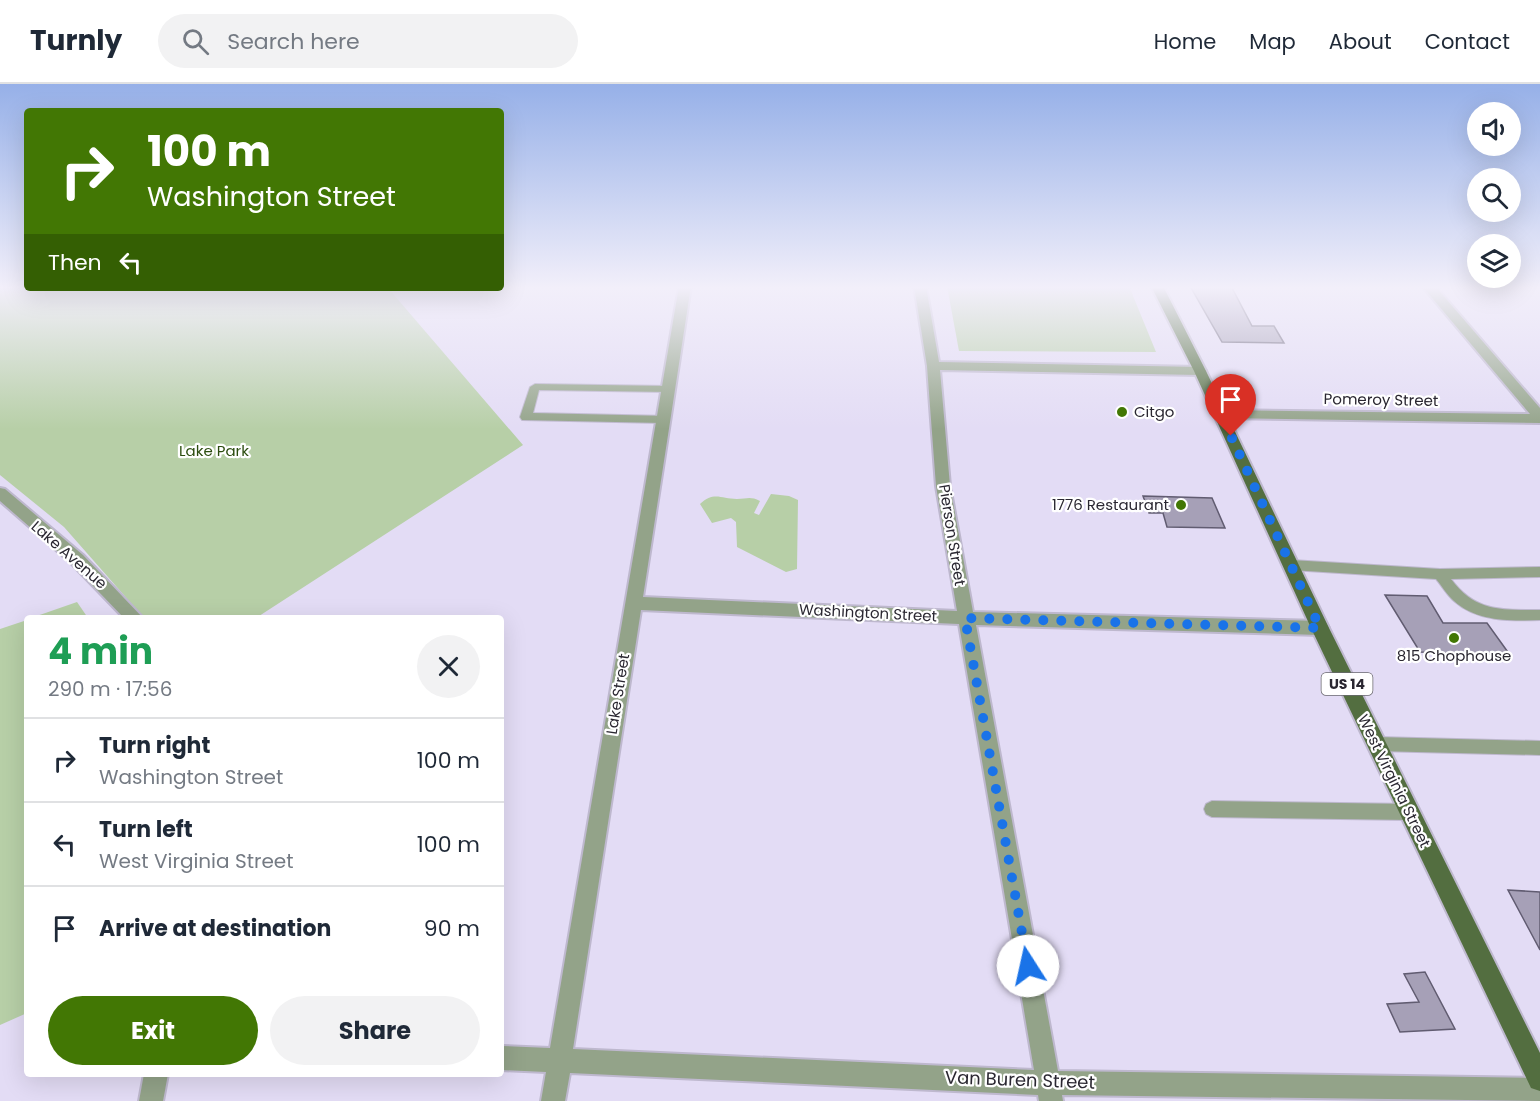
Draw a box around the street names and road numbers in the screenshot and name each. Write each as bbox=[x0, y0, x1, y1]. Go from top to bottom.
street label: Pomeroy Street bbox=[1324, 388, 1438, 411]
street label: Pierson Street bbox=[934, 483, 971, 587]
street label: Lake Avenue bbox=[27, 516, 112, 593]
street label: Washington Street bbox=[798, 598, 938, 627]
street label: Lake Street bbox=[601, 652, 634, 736]
road number: US 14 bbox=[1322, 673, 1372, 695]
street label: West Virginia Street bbox=[1353, 711, 1436, 851]
street label: Van Buren Street bbox=[945, 1064, 1095, 1095]

